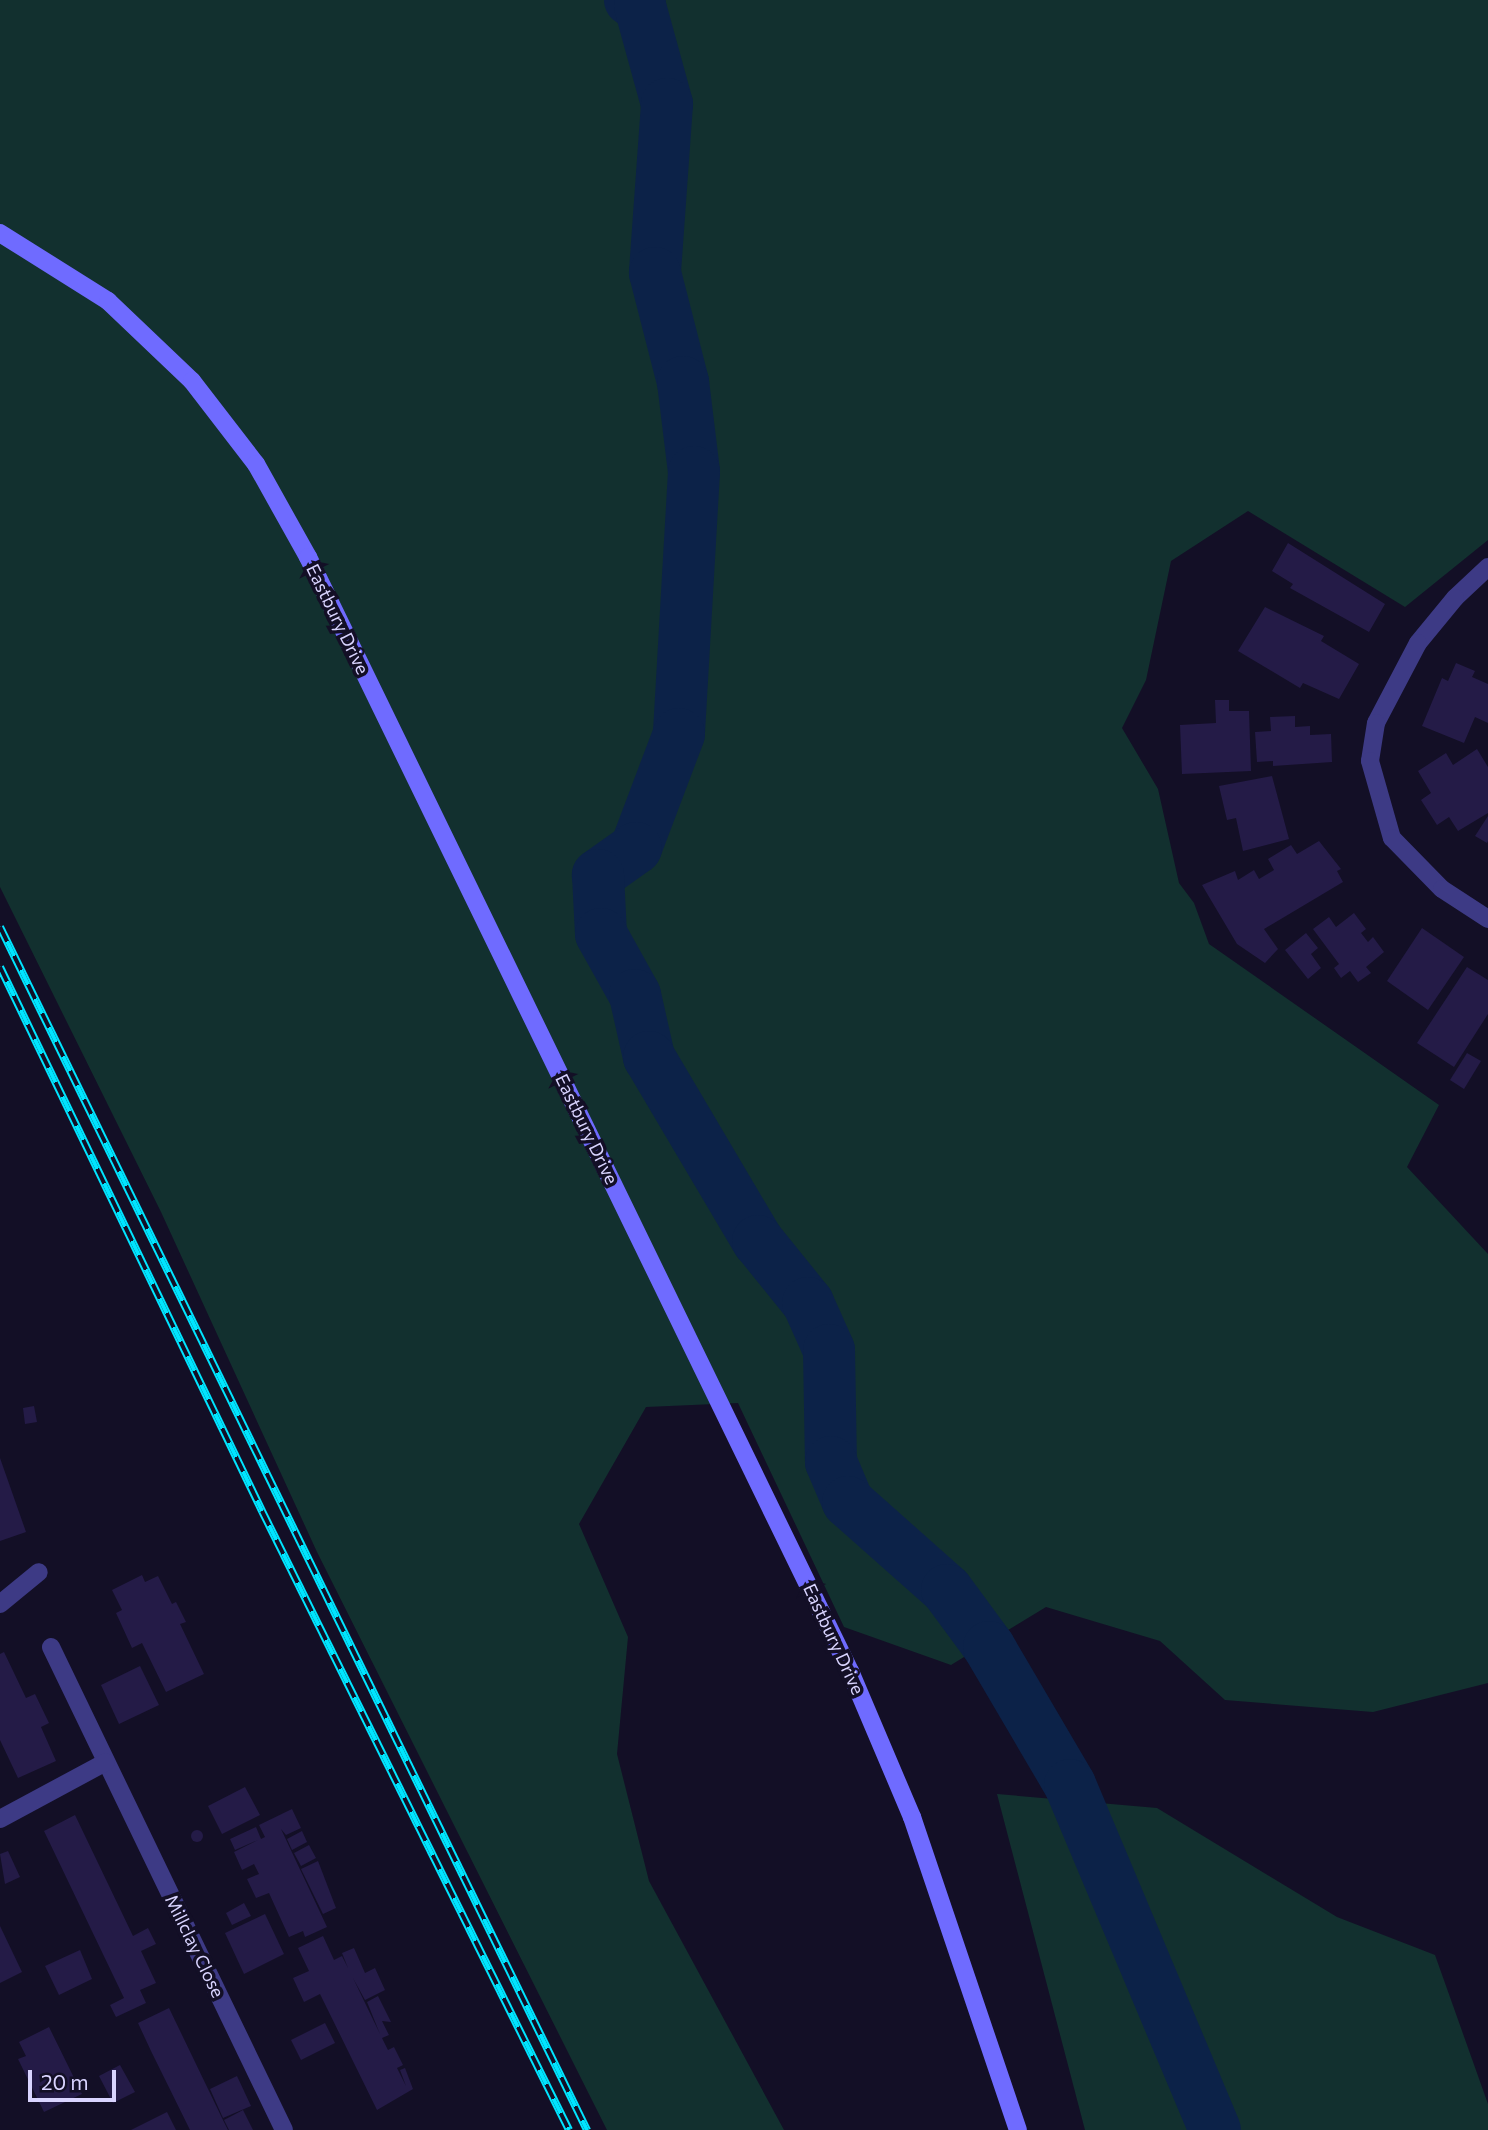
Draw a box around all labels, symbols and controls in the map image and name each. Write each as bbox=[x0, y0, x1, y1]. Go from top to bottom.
street label: Eastbury Drive bbox=[302, 560, 374, 678]
street label: Eastbury Drive bbox=[551, 1070, 623, 1188]
street label: Eastbury Drive bbox=[799, 1580, 869, 1698]
street label: Millclay Close bbox=[161, 1891, 229, 2001]
scale bar bbox=[32, 2056, 119, 2100]
text: 20 m bbox=[41, 2069, 89, 2094]

